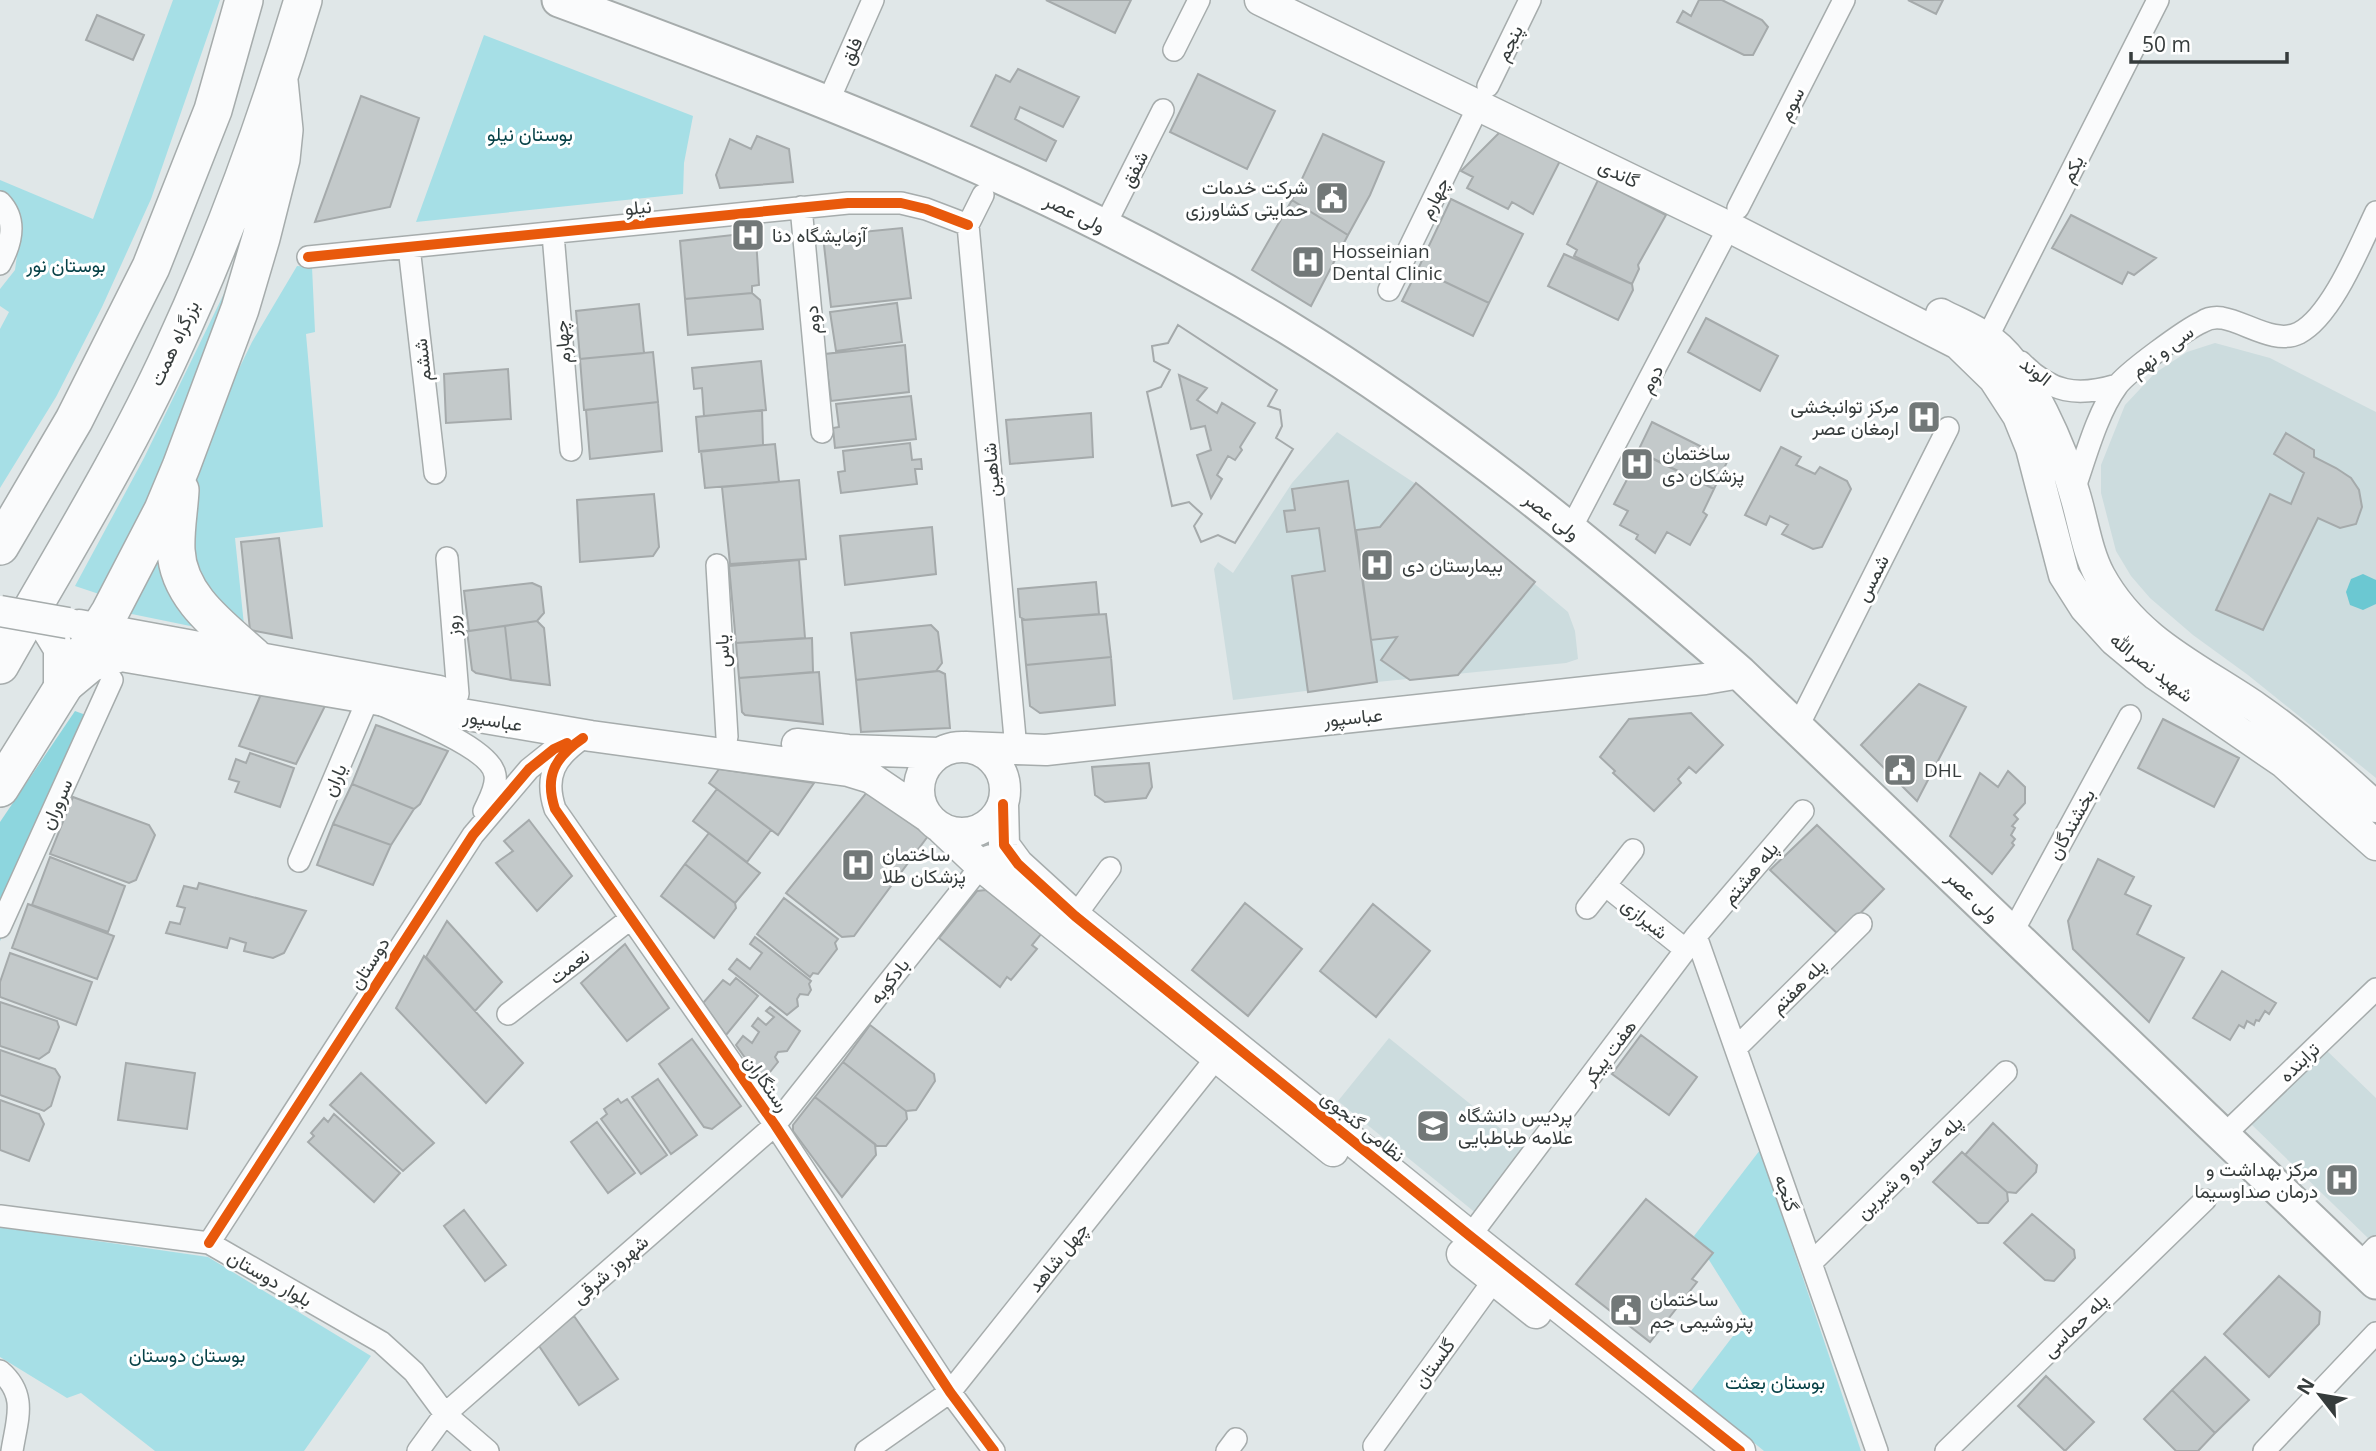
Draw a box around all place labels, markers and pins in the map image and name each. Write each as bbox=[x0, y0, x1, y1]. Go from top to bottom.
place label: شرکت خدمات حمایتی کشاورزی bbox=[1185, 174, 1308, 222]
public building icon: شرکت خدمات حمایتی کشاورزی bbox=[1313, 179, 1351, 217]
hospital icon: آزمایشگاه دنا bbox=[729, 216, 767, 254]
place label: آزمایشگاه دنا bbox=[772, 222, 868, 248]
place label: Hosseinian Dental Clinic bbox=[1332, 238, 1442, 286]
hospital icon: Hosseinian Dental Clinic bbox=[1289, 243, 1327, 281]
place label: مرکز توانبخشی ارمغان عصر bbox=[1791, 393, 1899, 441]
hospital icon: مرکز توانبخشی ارمغان عصر bbox=[1905, 398, 1943, 436]
place label: ساختمان پزشکان دی bbox=[1662, 440, 1744, 489]
hospital icon: ساختمان پزشکان دی bbox=[1618, 445, 1656, 483]
hospital icon: بیمارستان دی bbox=[1358, 546, 1396, 584]
place label: بیمارستان دی bbox=[1402, 552, 1503, 578]
public building icon: DHL bbox=[1881, 751, 1919, 789]
place label: DHL bbox=[1924, 757, 1962, 783]
place label: ساختمان پزشکان طلا bbox=[882, 841, 966, 890]
hospital icon: ساختمان پزشکان طلا bbox=[839, 846, 877, 884]
place label: پردیس دانشگاه علامه طباطبایی bbox=[1458, 1102, 1573, 1150]
school or university icon: پردیس دانشگاه علامه طباطبایی bbox=[1414, 1107, 1452, 1145]
place label: مرکز بهداشت و درمان صداوسیما bbox=[2194, 1156, 2318, 1204]
hospital icon: مرکز بهداشت و درمان صداوسیما bbox=[2323, 1161, 2361, 1199]
place label: ساختمان پتروشیمی جم bbox=[1650, 1286, 1753, 1335]
public building icon: ساختمان پتروشیمی جم bbox=[1607, 1291, 1645, 1329]

